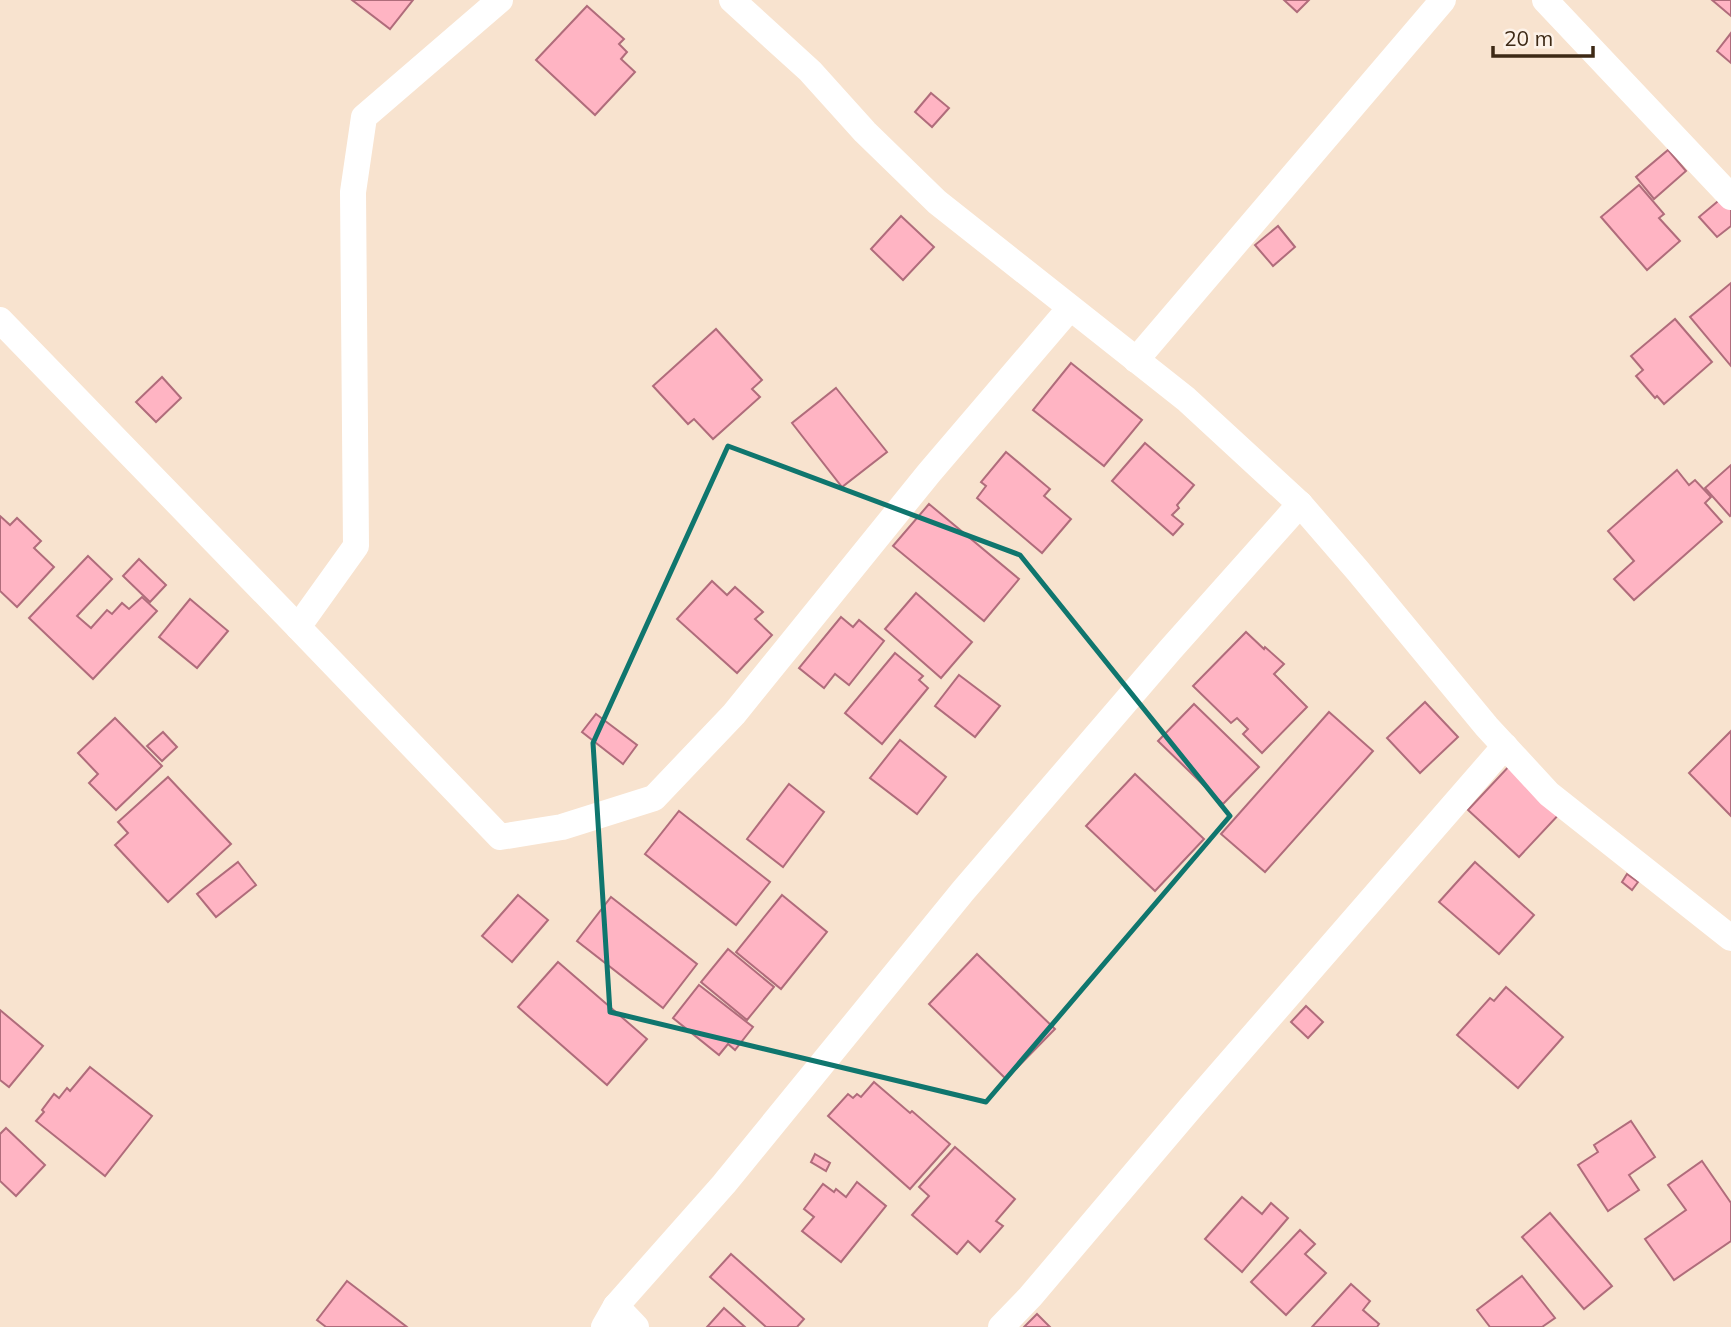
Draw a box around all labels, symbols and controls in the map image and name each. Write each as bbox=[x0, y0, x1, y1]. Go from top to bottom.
scale bar bbox=[1493, 14, 1593, 58]
text: 20 m bbox=[1504, 25, 1553, 51]

